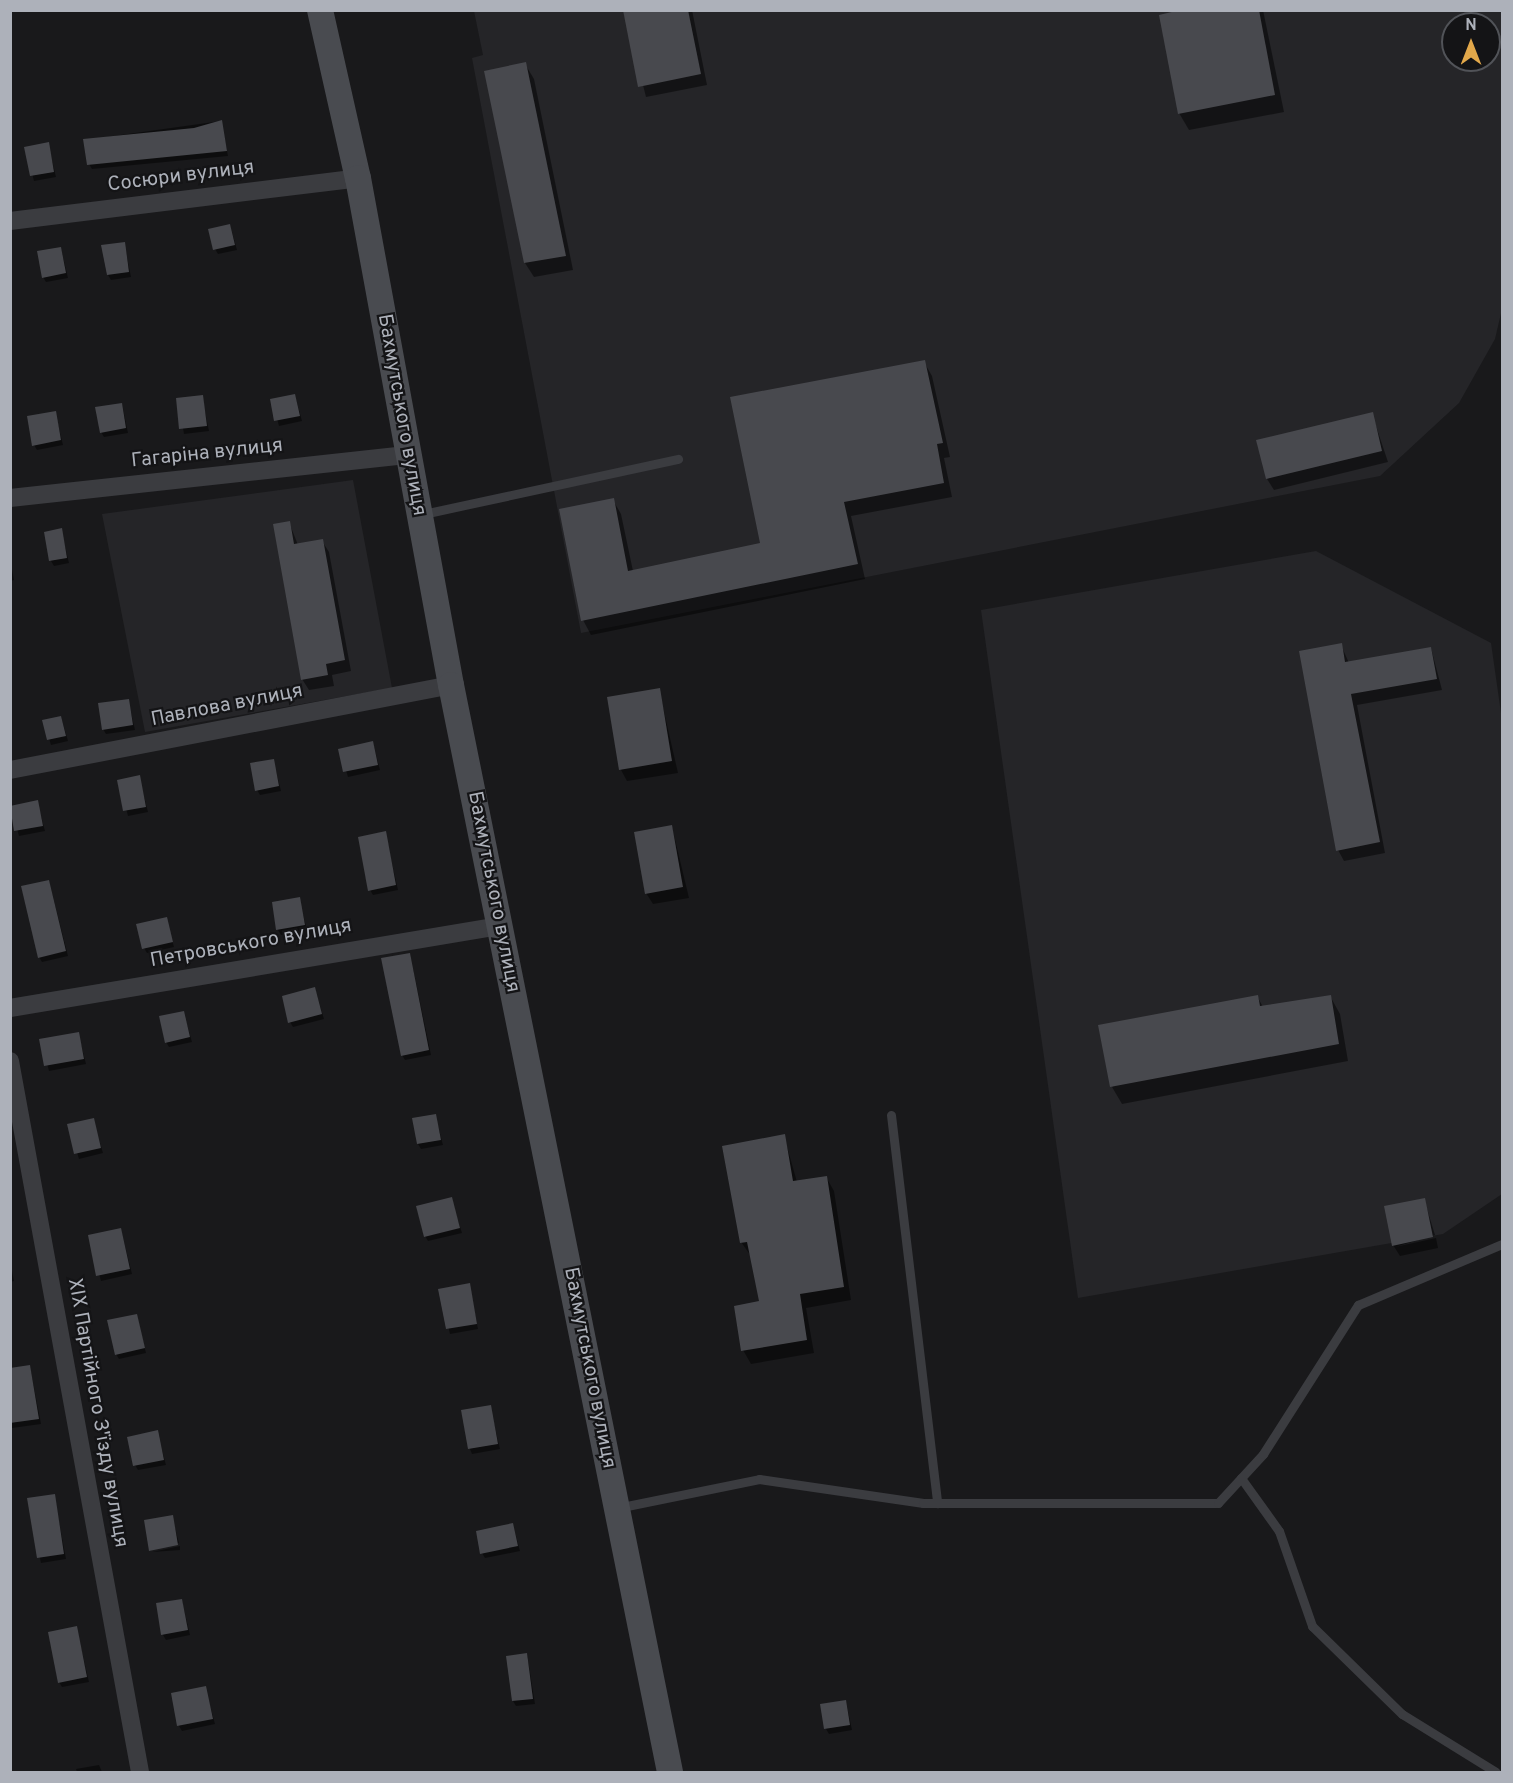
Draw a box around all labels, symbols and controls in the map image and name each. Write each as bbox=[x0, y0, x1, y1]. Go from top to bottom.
north arrow bbox=[1441, 12, 1501, 72]
text: N bbox=[1465, 16, 1477, 36]
street label: Сосюри вулиця bbox=[106, 156, 256, 198]
street label: Бахмутського вулиця bbox=[371, 312, 431, 518]
street label: Гагаріна вулиця bbox=[130, 434, 284, 474]
street label: Павлова вулиця bbox=[149, 680, 305, 732]
street label: Бахмутського вулиця bbox=[462, 789, 524, 995]
street label: Петровського вулиця bbox=[148, 914, 354, 974]
street label: Бахмутського вулиця bbox=[558, 1265, 620, 1471]
street label: XIX Партійного З'їзду вулиця bbox=[61, 1277, 133, 1549]

